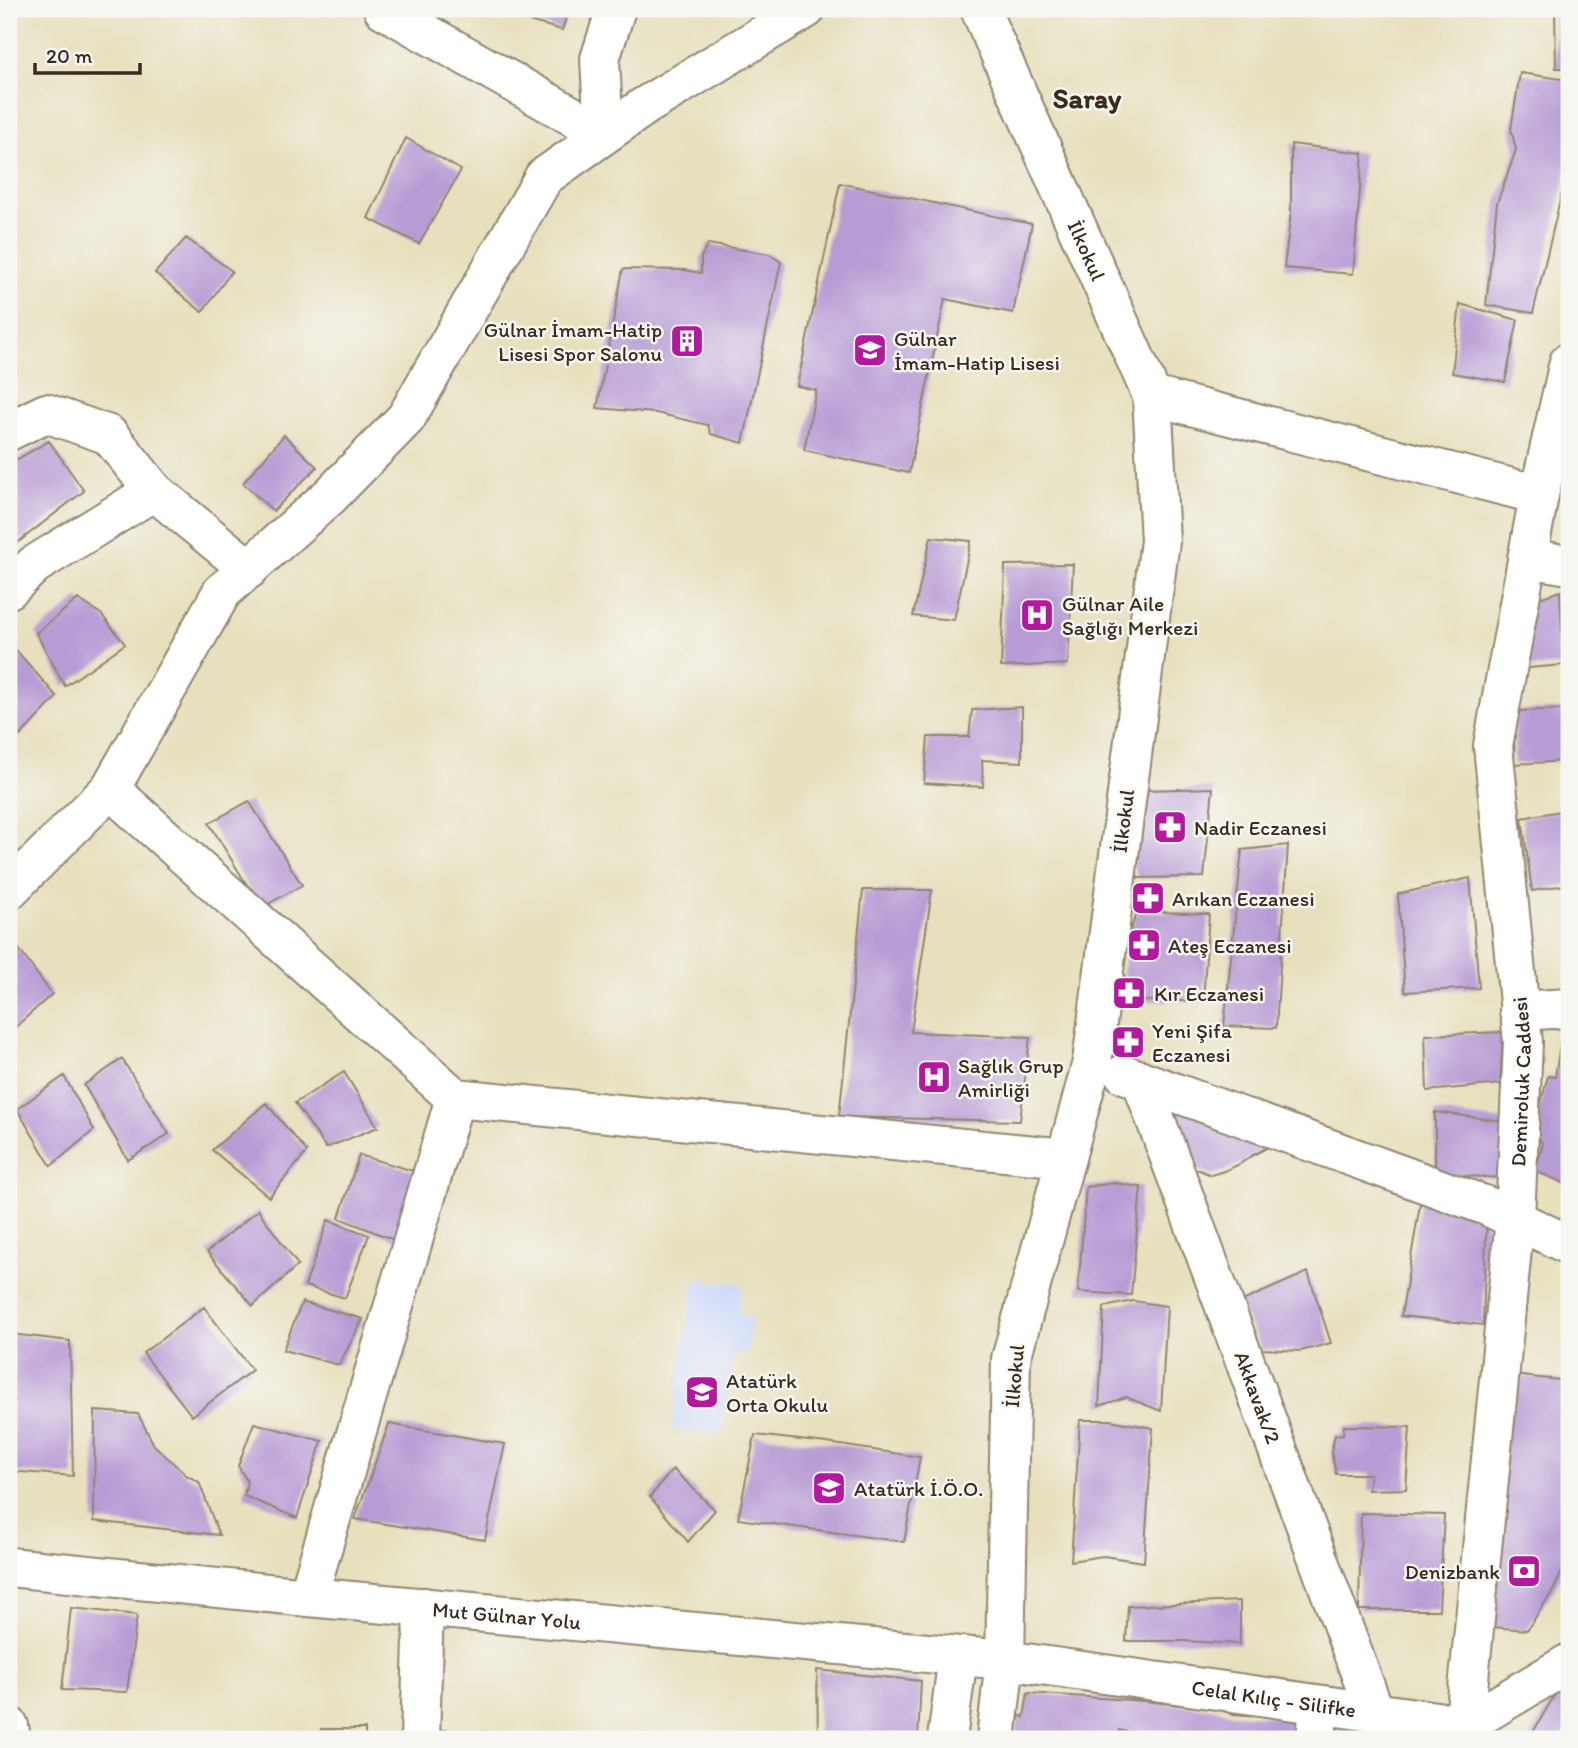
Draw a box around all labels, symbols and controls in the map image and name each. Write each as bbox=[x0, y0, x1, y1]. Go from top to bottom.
scale bar bbox=[35, 32, 140, 76]
text: 20 m bbox=[46, 43, 93, 68]
district label: Saray bbox=[1053, 81, 1122, 115]
street label: İlkokul bbox=[1063, 216, 1112, 284]
place label: Gülnar İmam-Hatip Lisesi Spor Salonu bbox=[484, 317, 662, 366]
building icon: Gülnar İmam-Hatip Lisesi Spor Salonu bbox=[668, 322, 706, 360]
place label: Gülnar İmam-Hatip Lisesi bbox=[894, 326, 1060, 375]
school or university icon: Gülnar İmam-Hatip Lisesi bbox=[851, 331, 889, 369]
place label: Gülnar Aile Sağlığı Merkezi bbox=[1062, 591, 1198, 640]
hospital icon: Gülnar Aile Sağlığı Merkezi bbox=[1018, 596, 1056, 634]
street label: İlkokul bbox=[1107, 788, 1139, 854]
pharmacy icon: Nadir Eczanesi bbox=[1151, 808, 1189, 846]
place label: Nadir Eczanesi bbox=[1194, 815, 1327, 840]
pharmacy icon: Arıkan Eczanesi bbox=[1129, 879, 1167, 917]
place label: Arıkan Eczanesi bbox=[1172, 886, 1315, 911]
pharmacy icon: Ateş Eczanesi bbox=[1125, 926, 1163, 964]
place label: Ateş Eczanesi bbox=[1168, 933, 1292, 958]
pharmacy icon: Kır Eczanesi bbox=[1110, 974, 1148, 1012]
place label: Kır Eczanesi bbox=[1154, 981, 1264, 1006]
street label: Demiroluk Caddesi bbox=[1505, 996, 1536, 1167]
place label: Yeni Şifa Eczanesi bbox=[1152, 1018, 1232, 1067]
pharmacy icon: Yeni Şifa Eczanesi bbox=[1109, 1023, 1147, 1061]
place label: Sağlık Grup Amirliği bbox=[958, 1053, 1064, 1102]
hospital icon: Sağlık Grup Amirliği bbox=[915, 1058, 953, 1096]
street label: İlkokul bbox=[999, 1343, 1029, 1409]
street label: Akkavak/2 bbox=[1230, 1347, 1287, 1447]
place label: Atatürk Orta Okulu bbox=[726, 1368, 829, 1417]
school or university icon: Atatürk Orta Okulu bbox=[683, 1373, 721, 1411]
school or university icon: Atatürk İ.Ö.O. bbox=[810, 1469, 848, 1507]
place label: Atatürk İ.Ö.O. bbox=[854, 1476, 983, 1501]
bank icon: Denizbank bbox=[1505, 1552, 1543, 1590]
place label: Denizbank bbox=[1405, 1559, 1500, 1584]
street label: Mut Gülnar Yolu bbox=[431, 1596, 582, 1634]
street label: Celal Kılıç - Silifke bbox=[1190, 1674, 1358, 1722]

